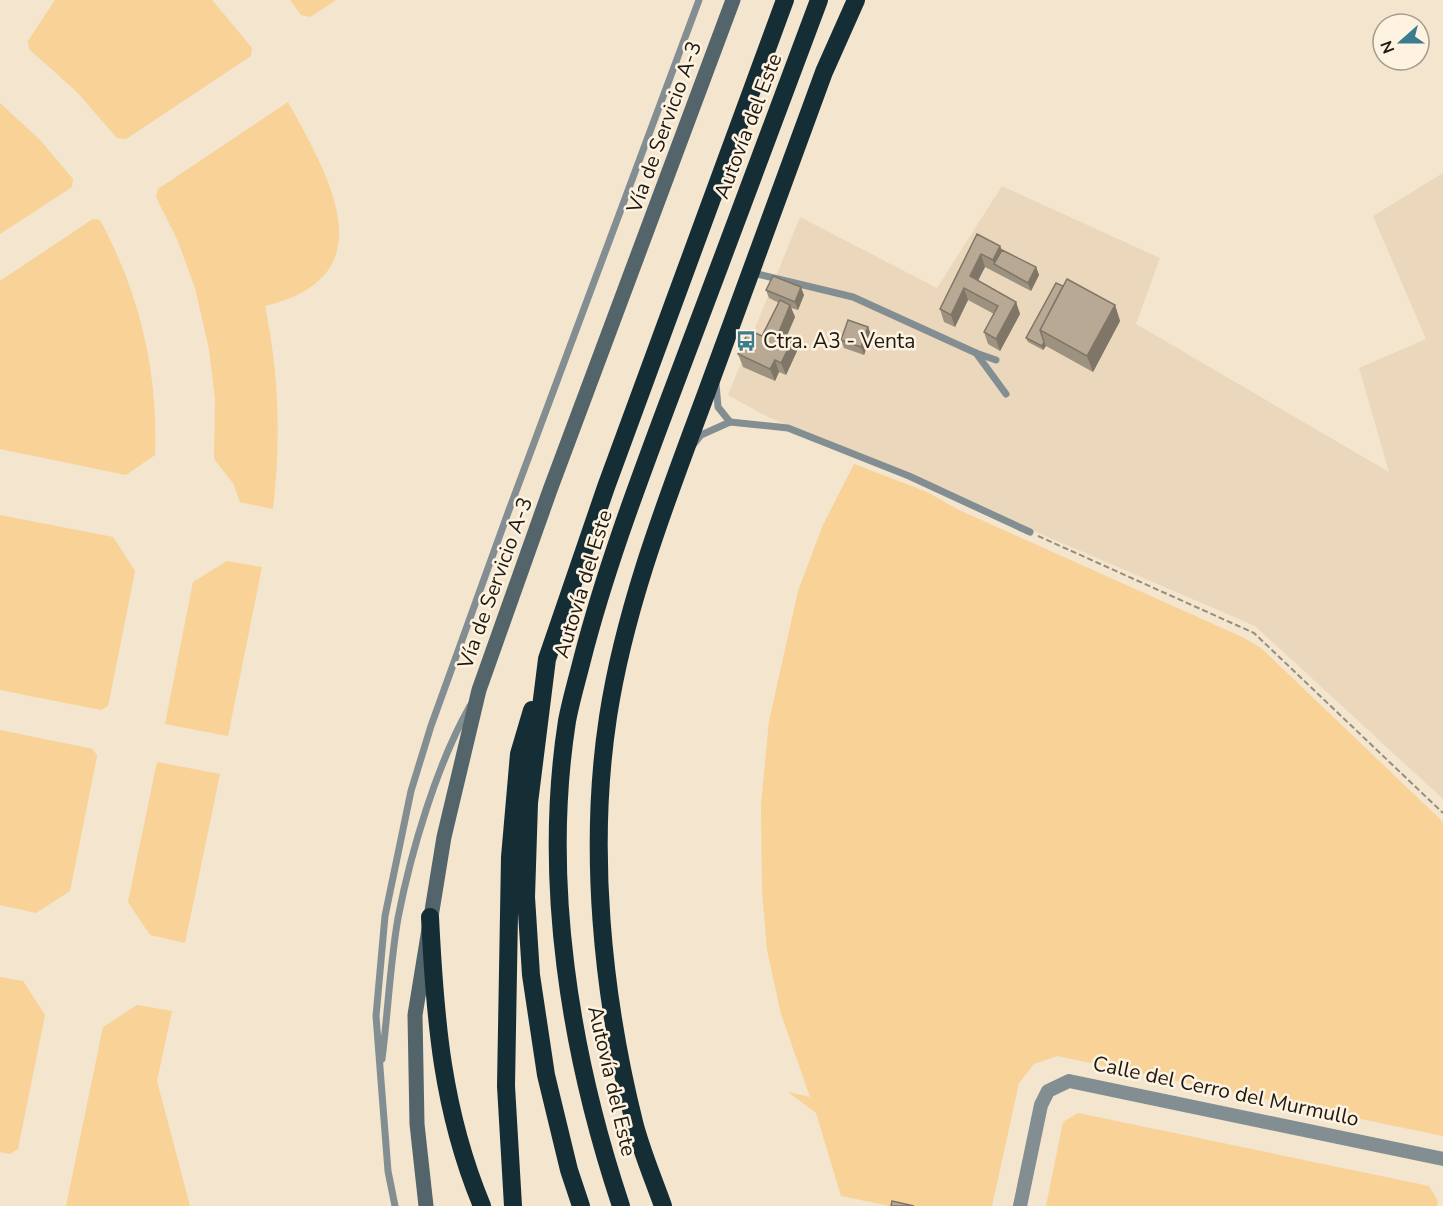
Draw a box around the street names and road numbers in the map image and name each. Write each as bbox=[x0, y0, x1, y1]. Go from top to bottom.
street label: Vía de Servicio A-3 bbox=[620, 37, 708, 218]
street label: Autovía del Este bbox=[707, 49, 789, 203]
street label: Vía de Servicio A-3 bbox=[451, 493, 539, 674]
street label: Autovía del Este bbox=[547, 506, 619, 662]
street label: Autovía del Este bbox=[581, 1003, 643, 1159]
street label: Calle del Cerro del Murmullo bbox=[1090, 1049, 1362, 1133]

